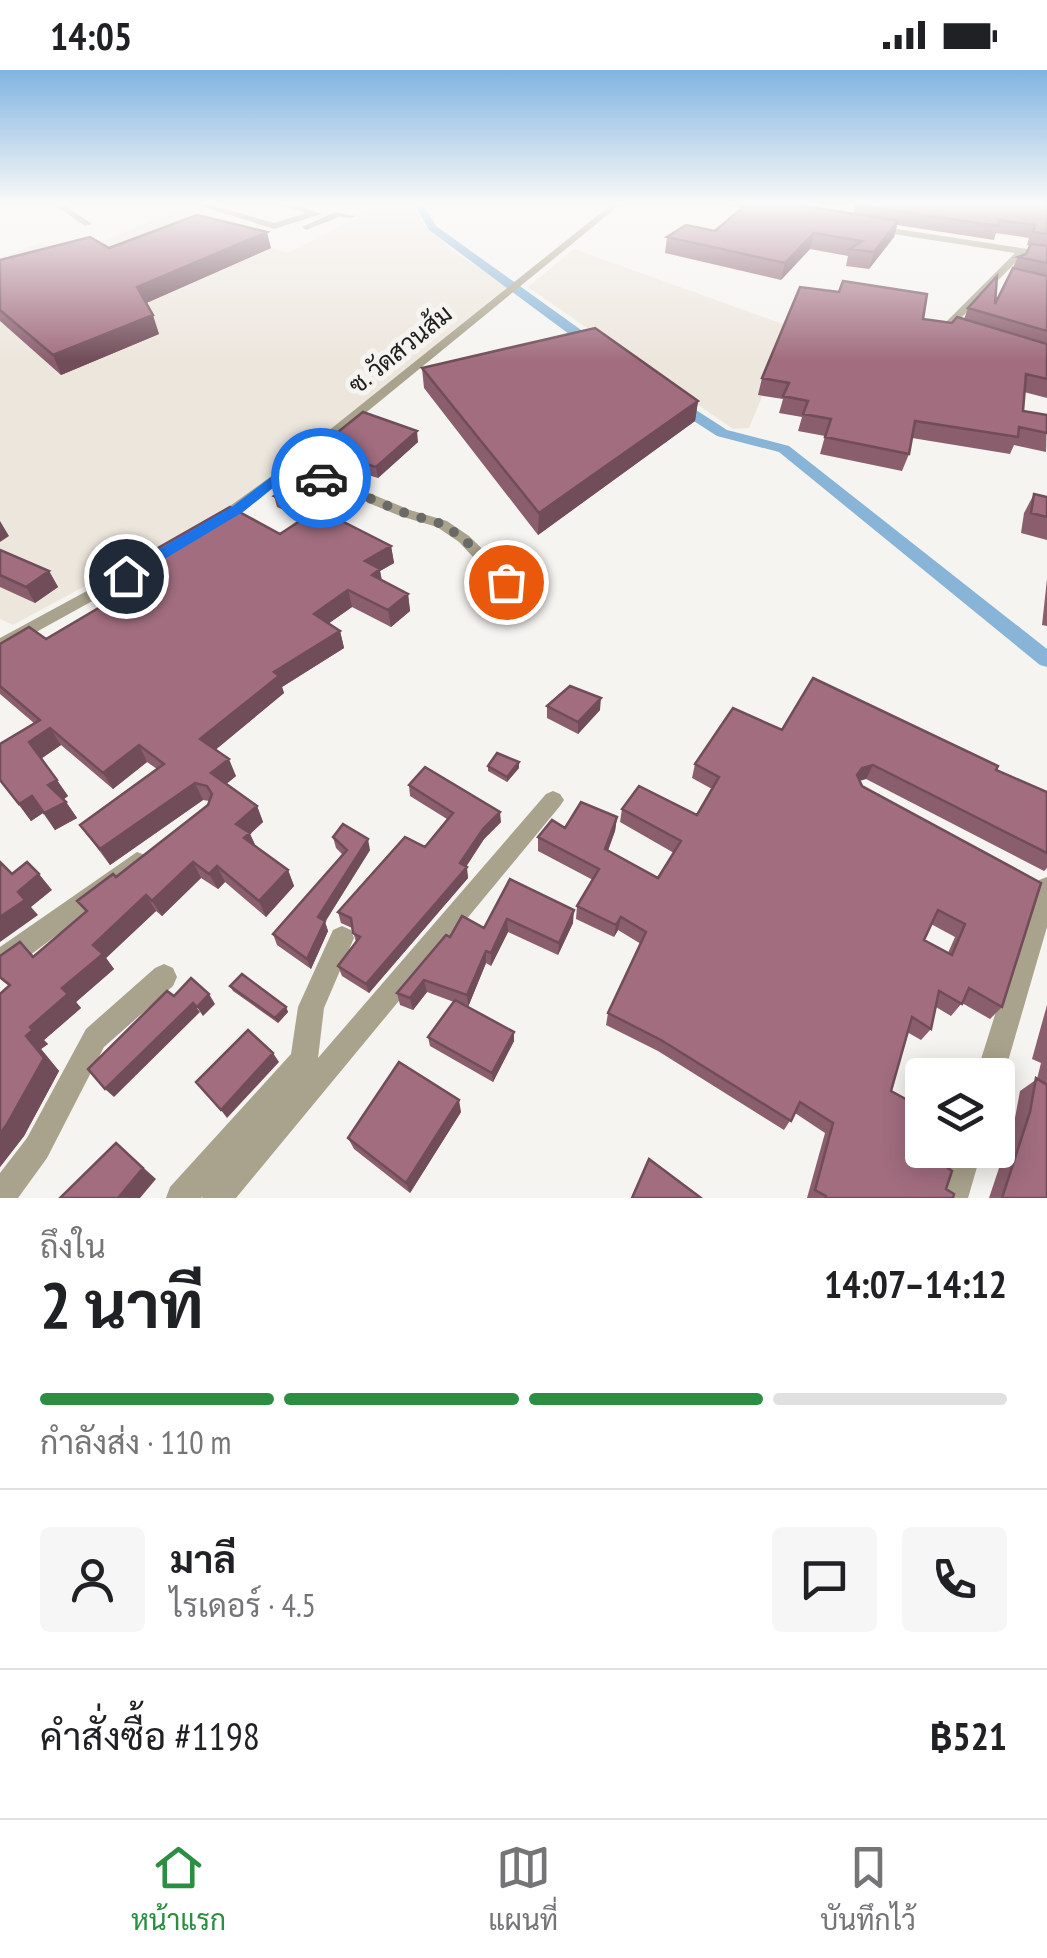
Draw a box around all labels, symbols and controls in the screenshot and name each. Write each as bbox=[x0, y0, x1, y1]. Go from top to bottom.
text: 14:05 bbox=[50, 11, 132, 60]
street label: ซ. วัดสวนส้ม bbox=[342, 297, 458, 401]
courier bbox=[271, 428, 371, 528]
icon: car bbox=[294, 451, 349, 506]
pin bbox=[84, 534, 169, 619]
pin bbox=[464, 540, 549, 625]
icon: home bbox=[99, 549, 154, 604]
icon: bag bbox=[479, 555, 534, 610]
map controls bbox=[905, 1058, 1015, 1168]
button: layers bbox=[905, 1058, 1015, 1168]
text: ถึงใน bbox=[40, 1225, 106, 1267]
text: 14:07–14:12 bbox=[824, 1259, 1007, 1308]
text: 2 นาที bbox=[40, 1262, 204, 1346]
text: กำลังส่ง · 110 m bbox=[40, 1421, 231, 1463]
button: person bbox=[40, 1527, 145, 1632]
button: chat bbox=[772, 1527, 877, 1632]
button: phone bbox=[902, 1527, 1007, 1632]
text: มาลี bbox=[170, 1534, 236, 1583]
text: ไรเดอร์ · 4.5 bbox=[170, 1584, 316, 1626]
text: คำสั่งซื้อ #1198 bbox=[40, 1711, 260, 1760]
text: ฿521 bbox=[930, 1711, 1007, 1760]
tab: หน้าแรก bbox=[131, 1840, 226, 1938]
tab: แผนที่ bbox=[488, 1840, 558, 1938]
tab: บันทึกไว้ bbox=[820, 1840, 916, 1938]

